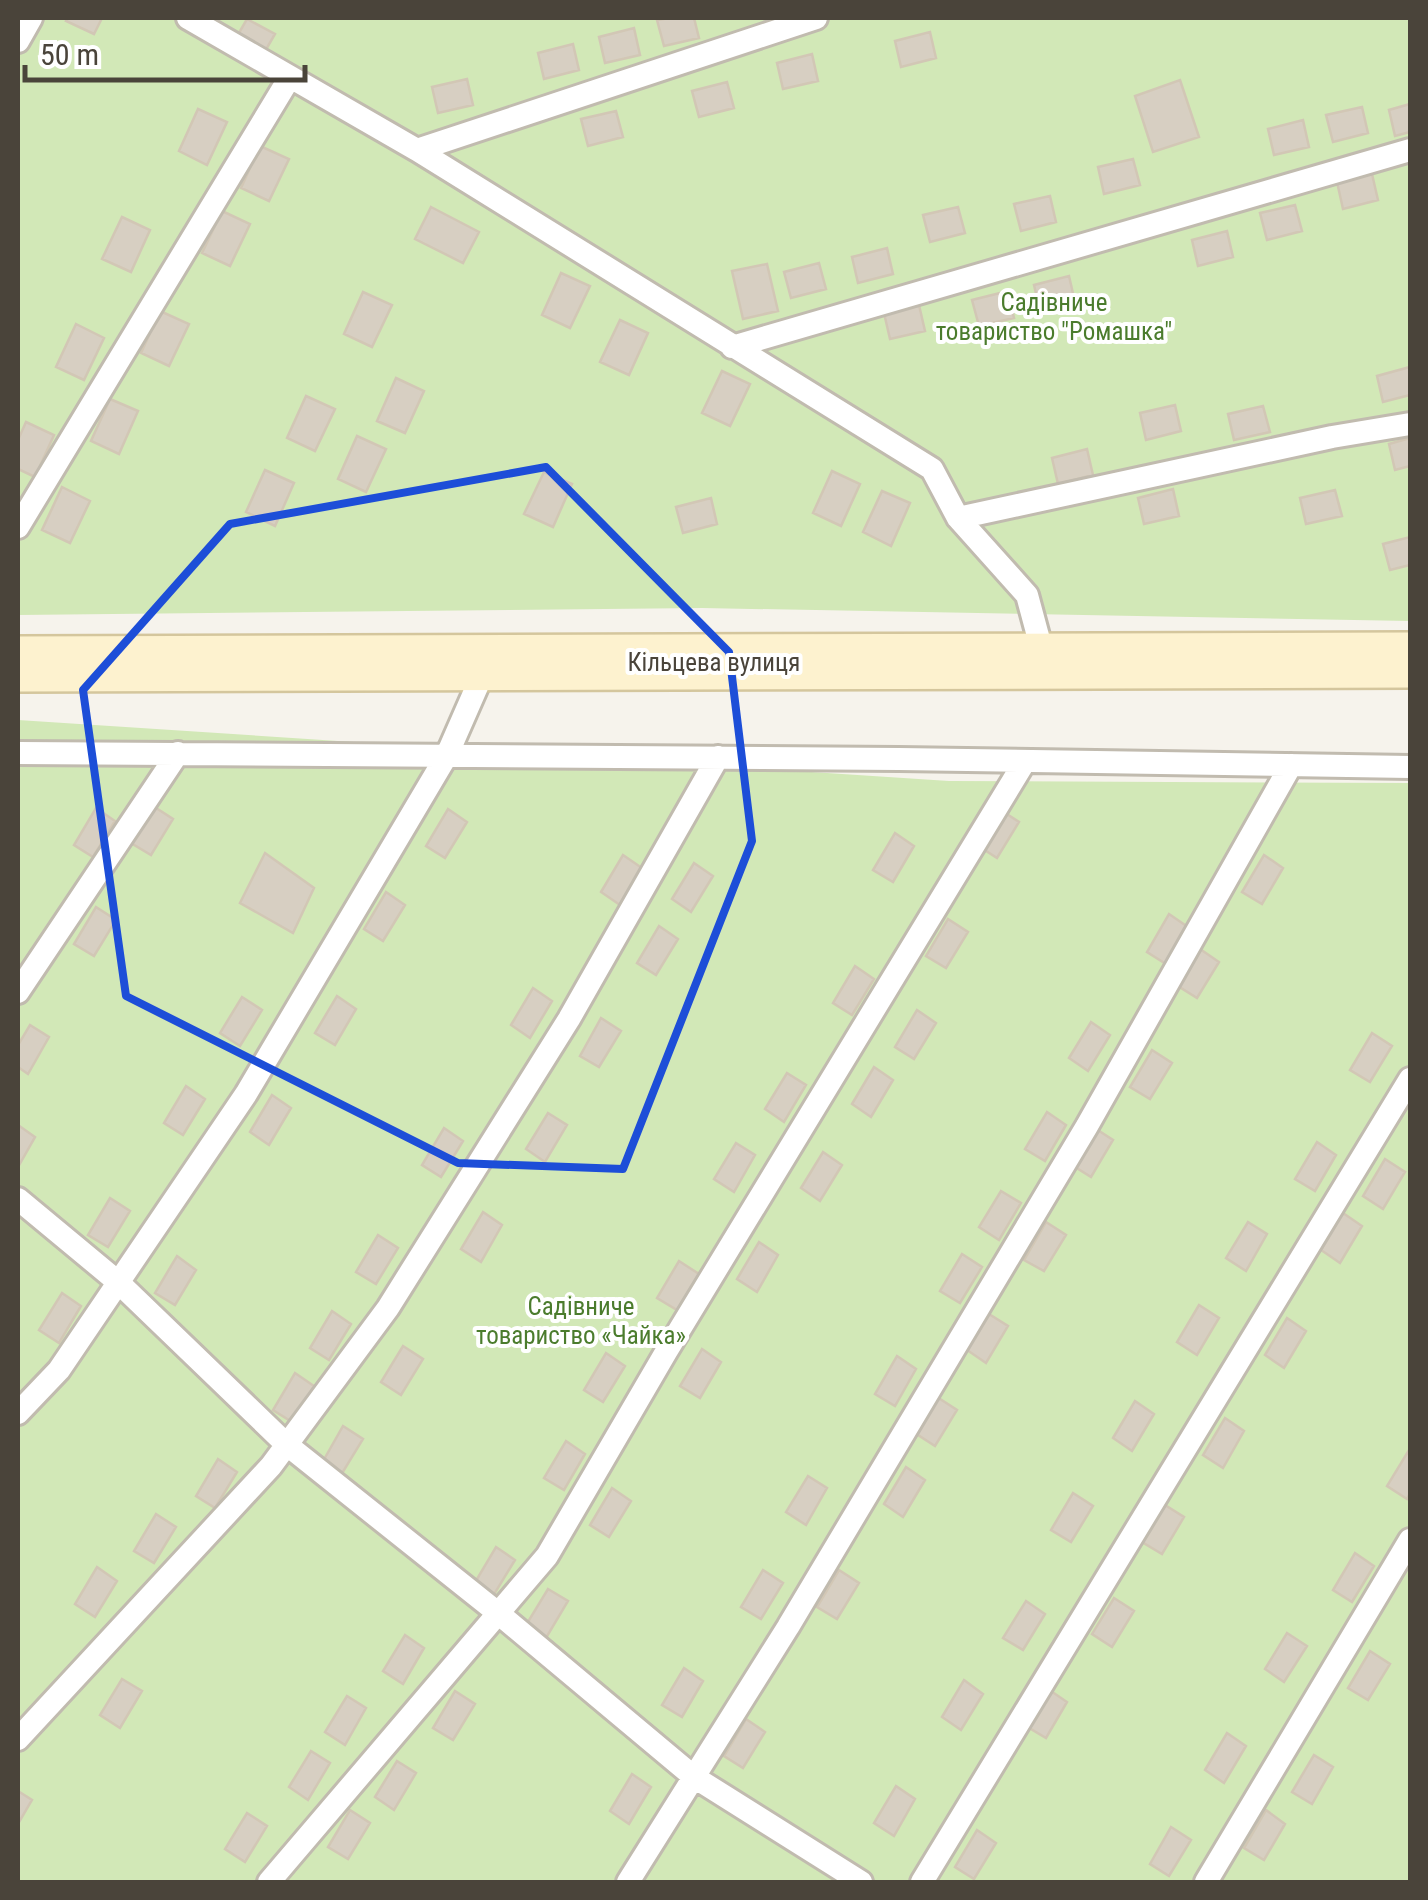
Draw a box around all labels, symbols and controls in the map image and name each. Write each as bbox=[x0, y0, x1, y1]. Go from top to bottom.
scale bar bbox=[25, 20, 305, 82]
text: 50 m bbox=[40, 37, 99, 72]
park label: Садівниче товариство "Ромашка" bbox=[936, 288, 1172, 346]
street label: Кільцева вулиця bbox=[628, 648, 800, 677]
park label: Садівниче товариство «Чайка» bbox=[476, 1292, 686, 1350]

